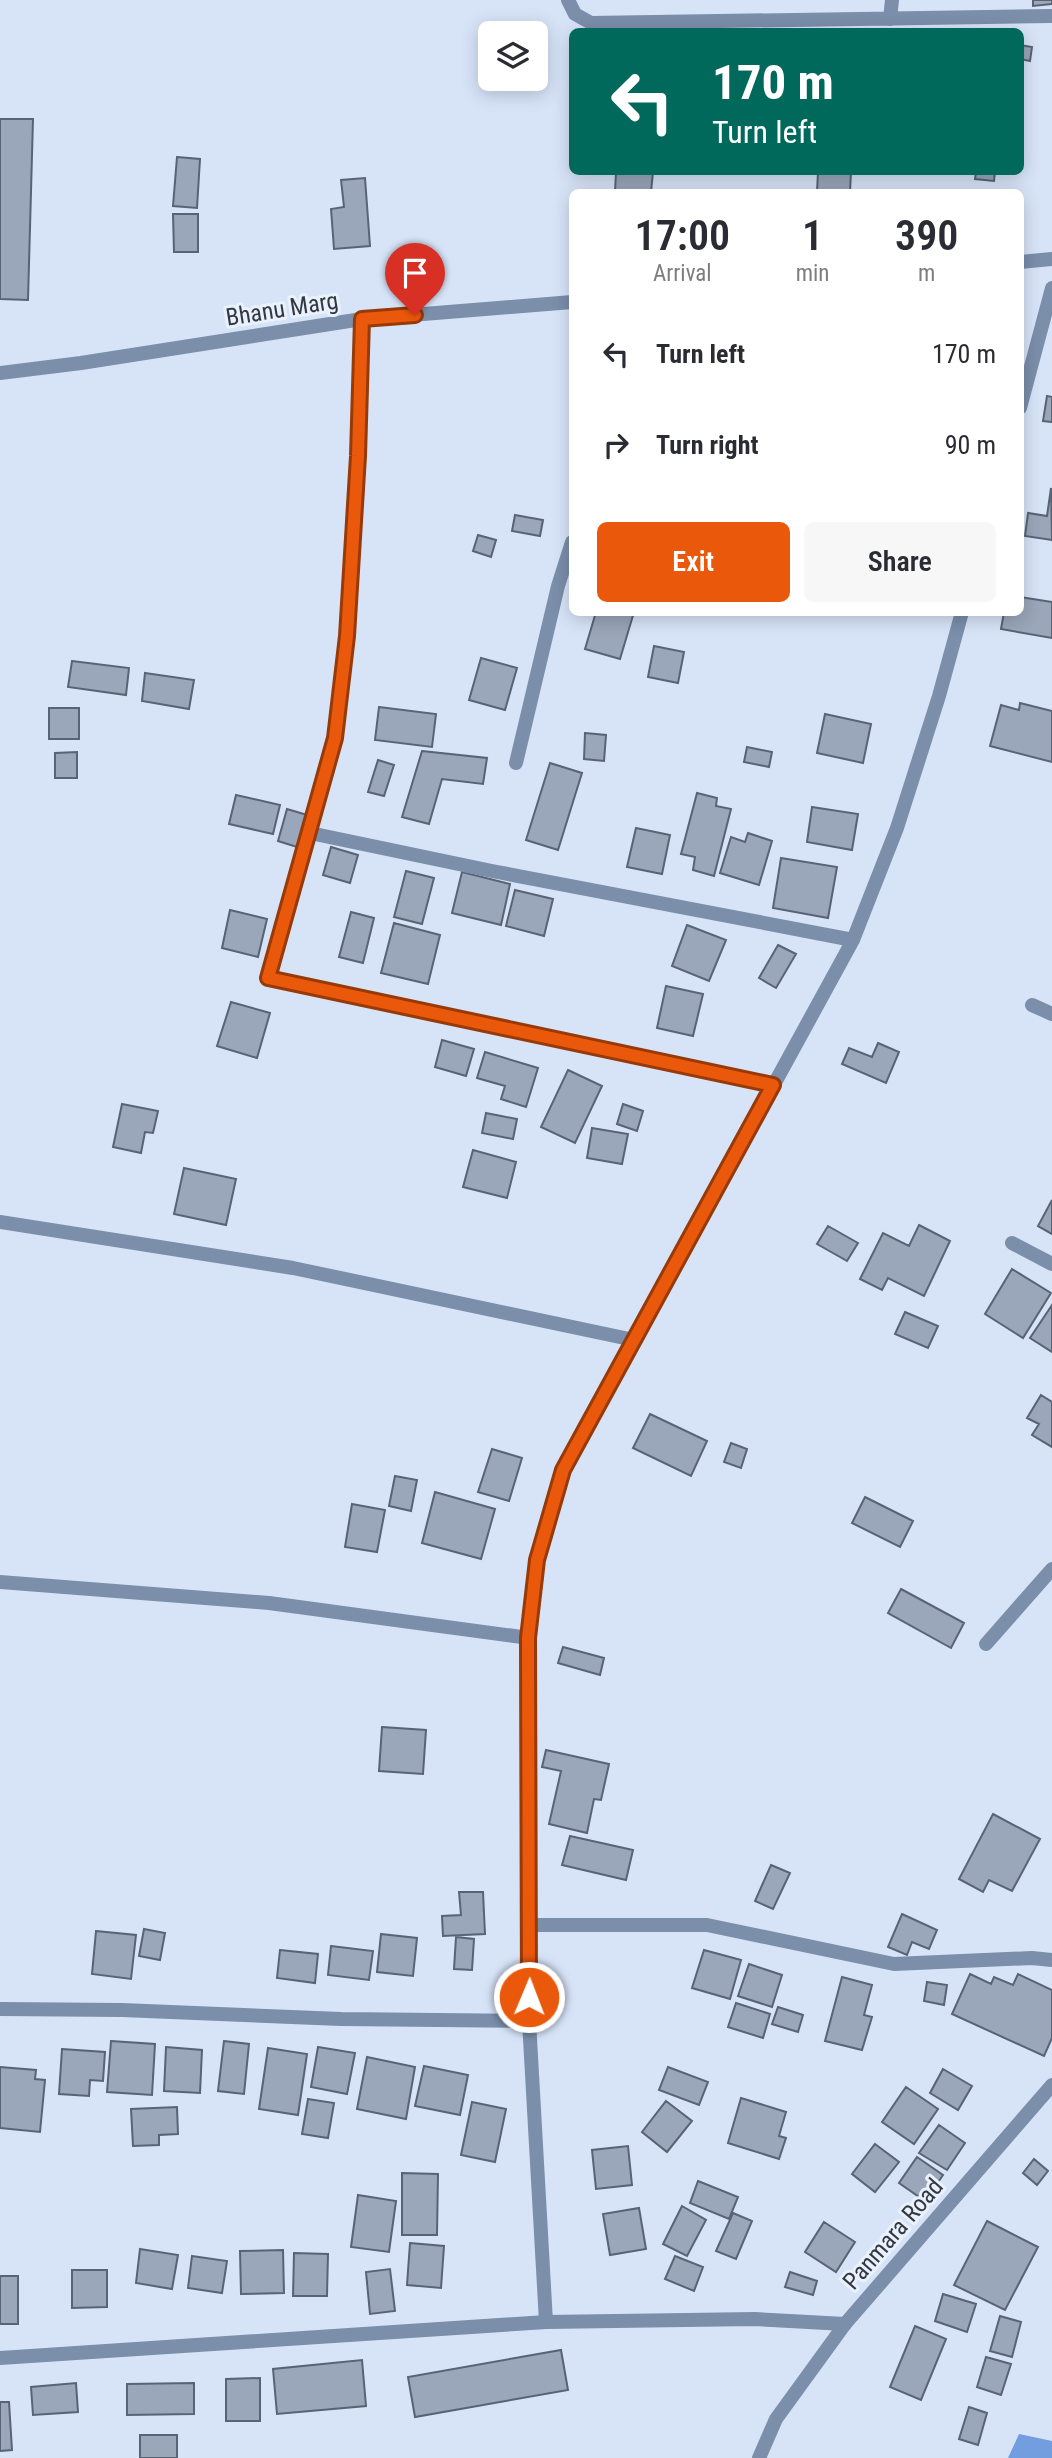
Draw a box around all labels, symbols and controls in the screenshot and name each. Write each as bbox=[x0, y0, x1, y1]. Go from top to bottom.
map controls bbox=[478, 21, 548, 91]
button: layers bbox=[478, 21, 548, 91]
text: 170 m bbox=[712, 54, 834, 111]
icon: left bbox=[597, 56, 688, 147]
text: Turn left bbox=[712, 113, 817, 151]
text: 17:00 bbox=[635, 211, 730, 260]
text: 1 bbox=[802, 211, 823, 260]
text: 390 bbox=[895, 211, 958, 260]
pin bbox=[385, 243, 445, 315]
icon: arrive bbox=[396, 254, 434, 292]
text: Arrival bbox=[653, 260, 712, 287]
text: min bbox=[796, 260, 829, 287]
text: m bbox=[918, 260, 935, 287]
street label: Bhanu Marg bbox=[224, 286, 340, 332]
icon: left bbox=[597, 335, 635, 373]
text: Turn left bbox=[656, 339, 745, 369]
text: 170 m bbox=[932, 339, 996, 369]
icon: right bbox=[597, 426, 635, 464]
text: Turn right bbox=[656, 430, 758, 460]
text: 90 m bbox=[945, 430, 996, 460]
button: Exit bbox=[597, 522, 790, 602]
button: Share bbox=[804, 522, 996, 602]
position arrow bbox=[492, 1960, 566, 2034]
street label: Panmara Road bbox=[837, 2173, 949, 2295]

